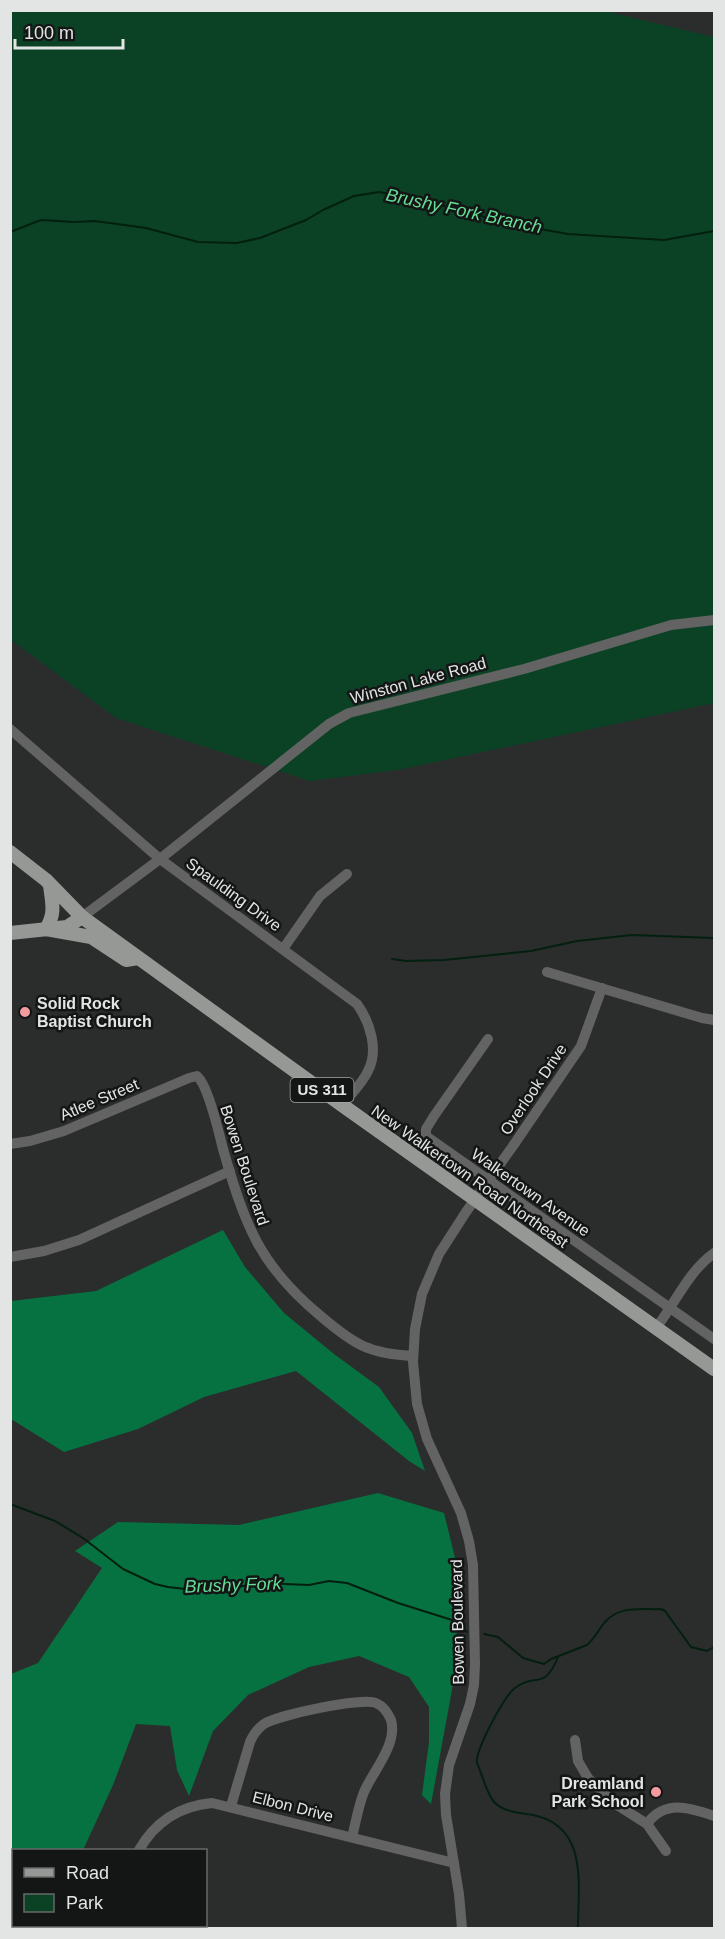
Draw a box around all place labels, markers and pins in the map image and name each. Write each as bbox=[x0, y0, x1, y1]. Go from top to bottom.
place label: Solid Rock Baptist Church bbox=[37, 995, 152, 1030]
marker: Solid Rock Baptist Church bbox=[18, 1005, 32, 1019]
place label: Dreamland Park School bbox=[552, 1775, 644, 1810]
marker: Dreamland Park School bbox=[649, 1785, 663, 1799]

